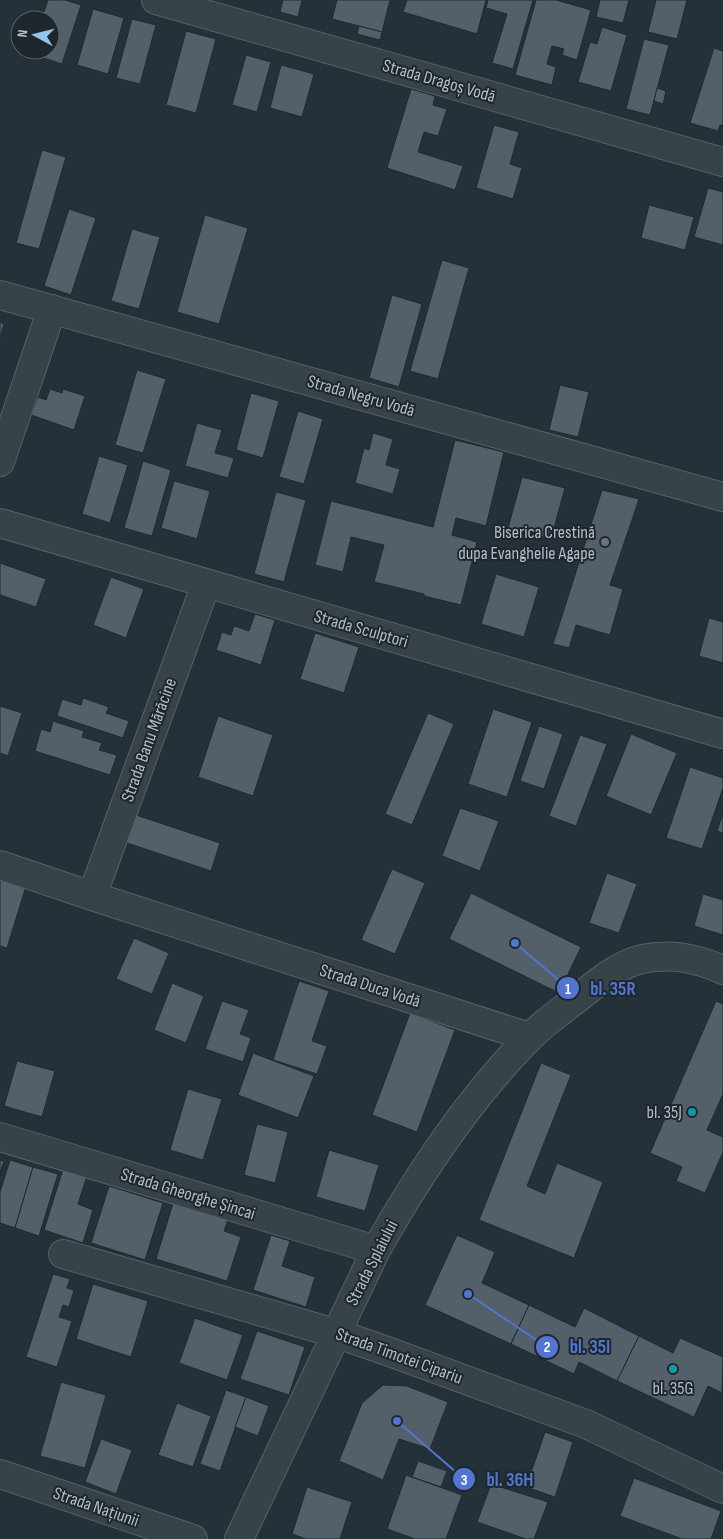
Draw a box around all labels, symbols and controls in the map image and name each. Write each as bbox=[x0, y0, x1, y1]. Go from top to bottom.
north arrow bbox=[10, 10, 60, 60]
text: N bbox=[14, 29, 31, 38]
street label: Strada Dragoș Vodă bbox=[380, 55, 498, 107]
street label: Strada Negru Vodă bbox=[305, 371, 417, 421]
place label: Biserica Crestină dupa Evanghelie Agape bbox=[458, 522, 595, 564]
marker: Biserica Crestină dupa Evanghelie Agape bbox=[599, 536, 611, 548]
street label: Strada Sculptori bbox=[312, 606, 410, 652]
street label: Strada Banu Mărăcine bbox=[117, 675, 181, 805]
street label: Strada Duca Vodă bbox=[317, 960, 423, 1012]
callout: bl. 35R bbox=[555, 971, 646, 1005]
text: bl. 35R bbox=[590, 978, 636, 1001]
text: 1 bbox=[565, 980, 571, 999]
place label: bl. 35J bbox=[646, 1102, 682, 1123]
marker: bl. 35J bbox=[686, 1106, 698, 1118]
street label: Strada Gheorghe Șincai bbox=[118, 1164, 258, 1224]
street label: Strada Splaiului bbox=[342, 1217, 402, 1309]
street label: Strada Timotei Cipariu bbox=[333, 1323, 465, 1389]
callout: bl. 35I bbox=[535, 1330, 620, 1364]
text: bl. 35I bbox=[570, 1336, 610, 1359]
text: 2 bbox=[544, 1338, 550, 1357]
marker: bl. 35G bbox=[667, 1363, 679, 1375]
place label: bl. 35G bbox=[653, 1378, 693, 1399]
callout: bl. 36H bbox=[452, 1462, 544, 1496]
text: bl. 36H bbox=[487, 1469, 533, 1492]
text: 3 bbox=[461, 1471, 468, 1490]
street label: Strada Națiunii bbox=[50, 1483, 142, 1531]

